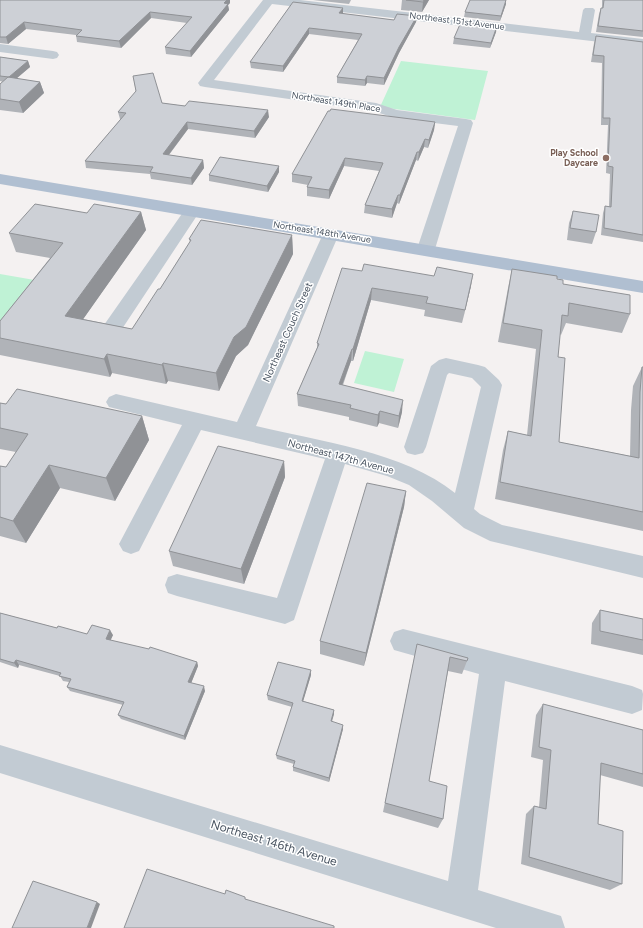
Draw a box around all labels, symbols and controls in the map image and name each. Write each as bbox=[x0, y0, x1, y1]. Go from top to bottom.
street label: Northeast 151st Avenue bbox=[409, 9, 505, 32]
street label: Northeast 149th Place bbox=[291, 89, 381, 114]
place label: Play School Daycare bbox=[550, 147, 598, 168]
marker: Play School Daycare bbox=[601, 153, 611, 163]
street label: Northeast 148th Avenue bbox=[272, 218, 372, 245]
street label: Northeast Couch Street bbox=[260, 280, 315, 384]
street label: Northeast 147th Avenue bbox=[286, 436, 396, 477]
street label: Northeast 146th Avenue bbox=[209, 817, 339, 869]

